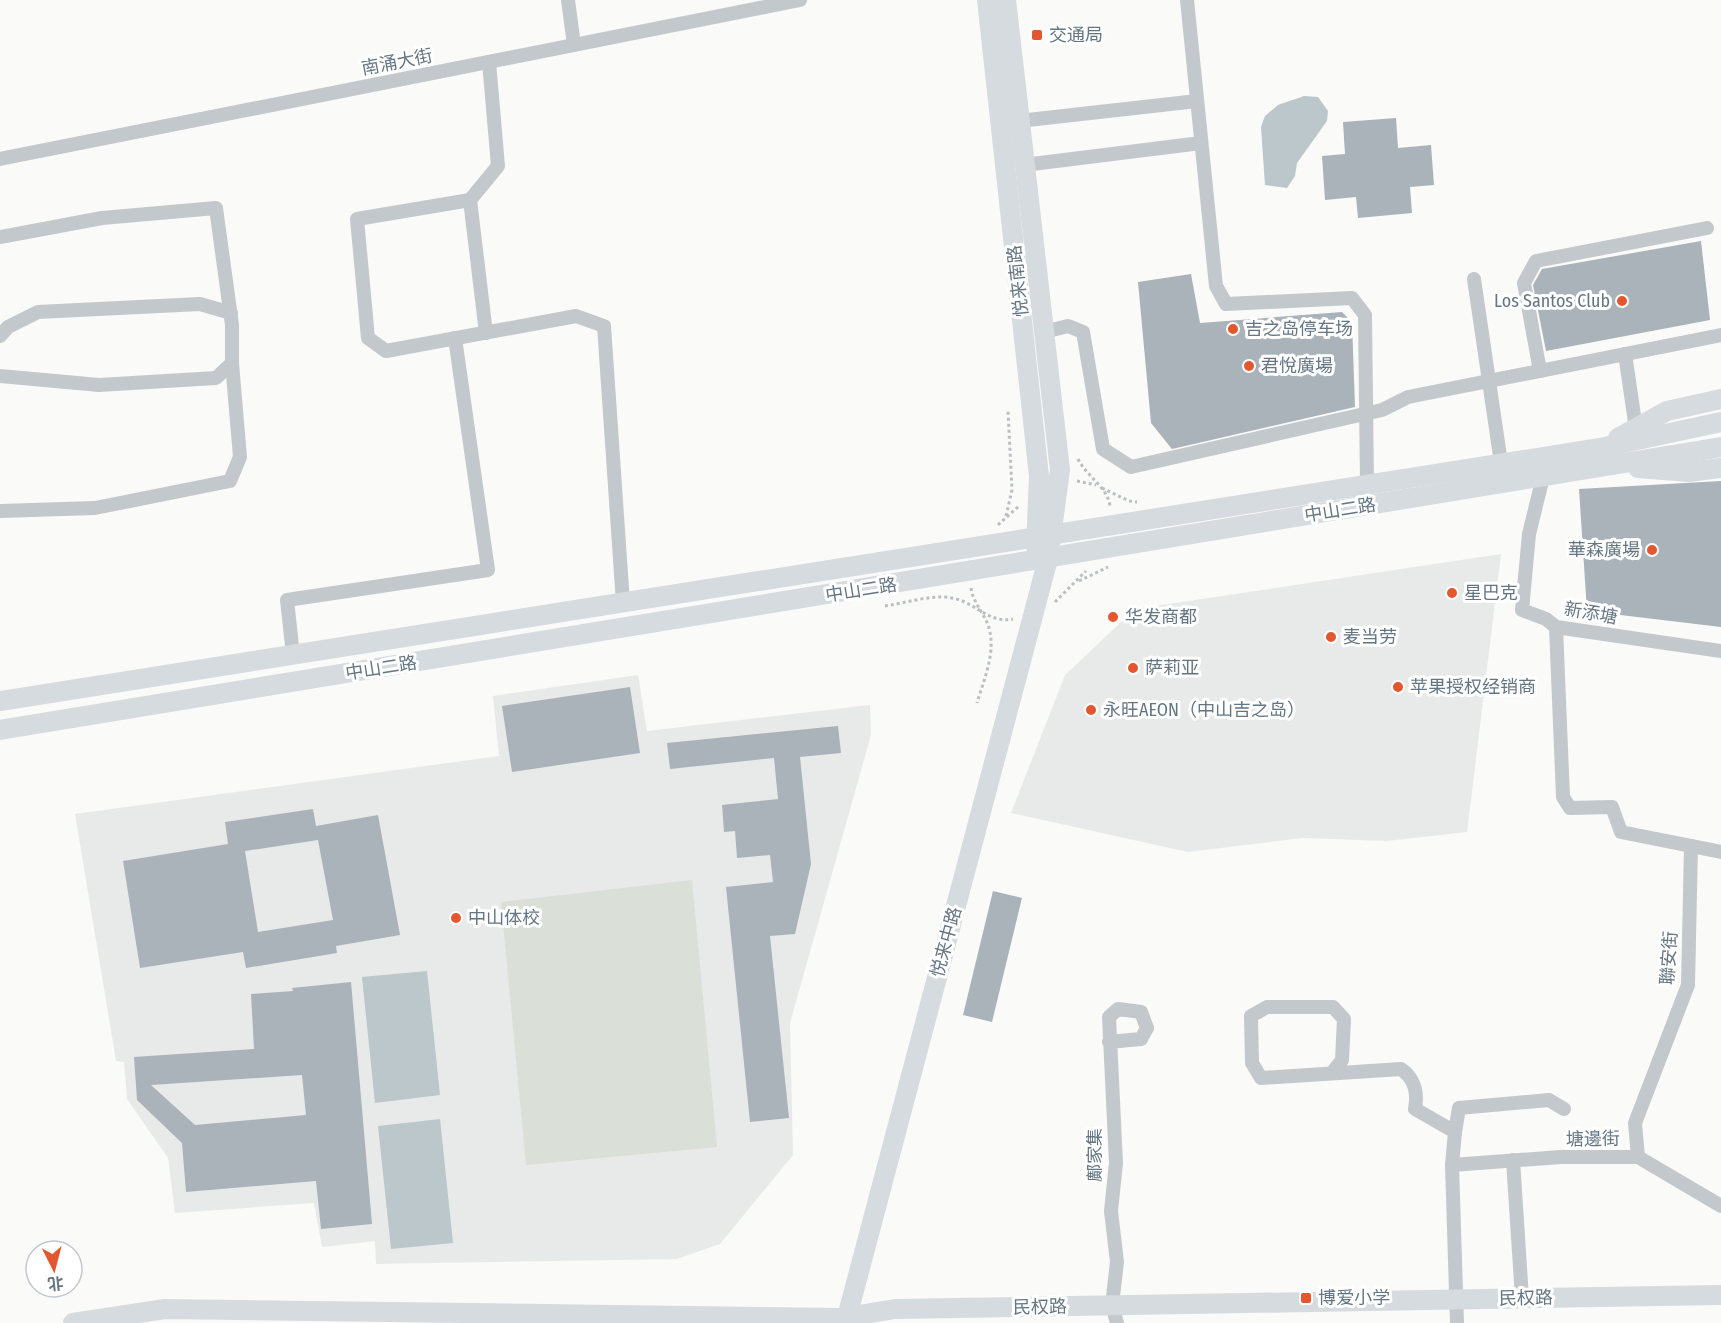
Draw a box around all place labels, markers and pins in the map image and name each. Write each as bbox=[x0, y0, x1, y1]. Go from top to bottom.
place label: 交通局 bbox=[1049, 24, 1103, 46]
marker: 交通局 bbox=[1030, 28, 1044, 42]
place label: Los Santos Club bbox=[1494, 290, 1610, 312]
marker: Los Santos Club bbox=[1615, 294, 1629, 308]
place label: 吉之岛停车场 bbox=[1245, 318, 1353, 340]
marker: 吉之岛停车场 bbox=[1226, 322, 1240, 336]
place label: 君悅廣場 bbox=[1261, 355, 1333, 377]
marker: 君悅廣場 bbox=[1242, 359, 1256, 373]
place label: 華森廣場 bbox=[1568, 539, 1640, 561]
marker: 華森廣場 bbox=[1645, 543, 1659, 557]
place label: 星巴克 bbox=[1464, 582, 1518, 604]
marker: 星巴克 bbox=[1445, 586, 1459, 600]
place label: 华发商都 bbox=[1125, 606, 1197, 628]
marker: 华发商都 bbox=[1106, 610, 1120, 624]
place label: 麦当劳 bbox=[1343, 626, 1397, 648]
marker: 麦当劳 bbox=[1324, 630, 1338, 644]
place label: 萨莉亚 bbox=[1145, 657, 1199, 679]
marker: 萨莉亚 bbox=[1126, 661, 1140, 675]
place label: 苹果授权经销商 bbox=[1410, 676, 1536, 698]
marker: 苹果授权经销商 bbox=[1391, 680, 1405, 694]
place label: 永旺AEON（中山吉之岛） bbox=[1103, 699, 1305, 721]
marker: 永旺AEON（中山吉之岛） bbox=[1084, 703, 1098, 717]
place label: 中山体校 bbox=[468, 907, 540, 929]
marker: 中山体校 bbox=[449, 911, 463, 925]
place label: 博爱小学 bbox=[1318, 1287, 1390, 1309]
marker: 博爱小学 bbox=[1299, 1291, 1313, 1305]

